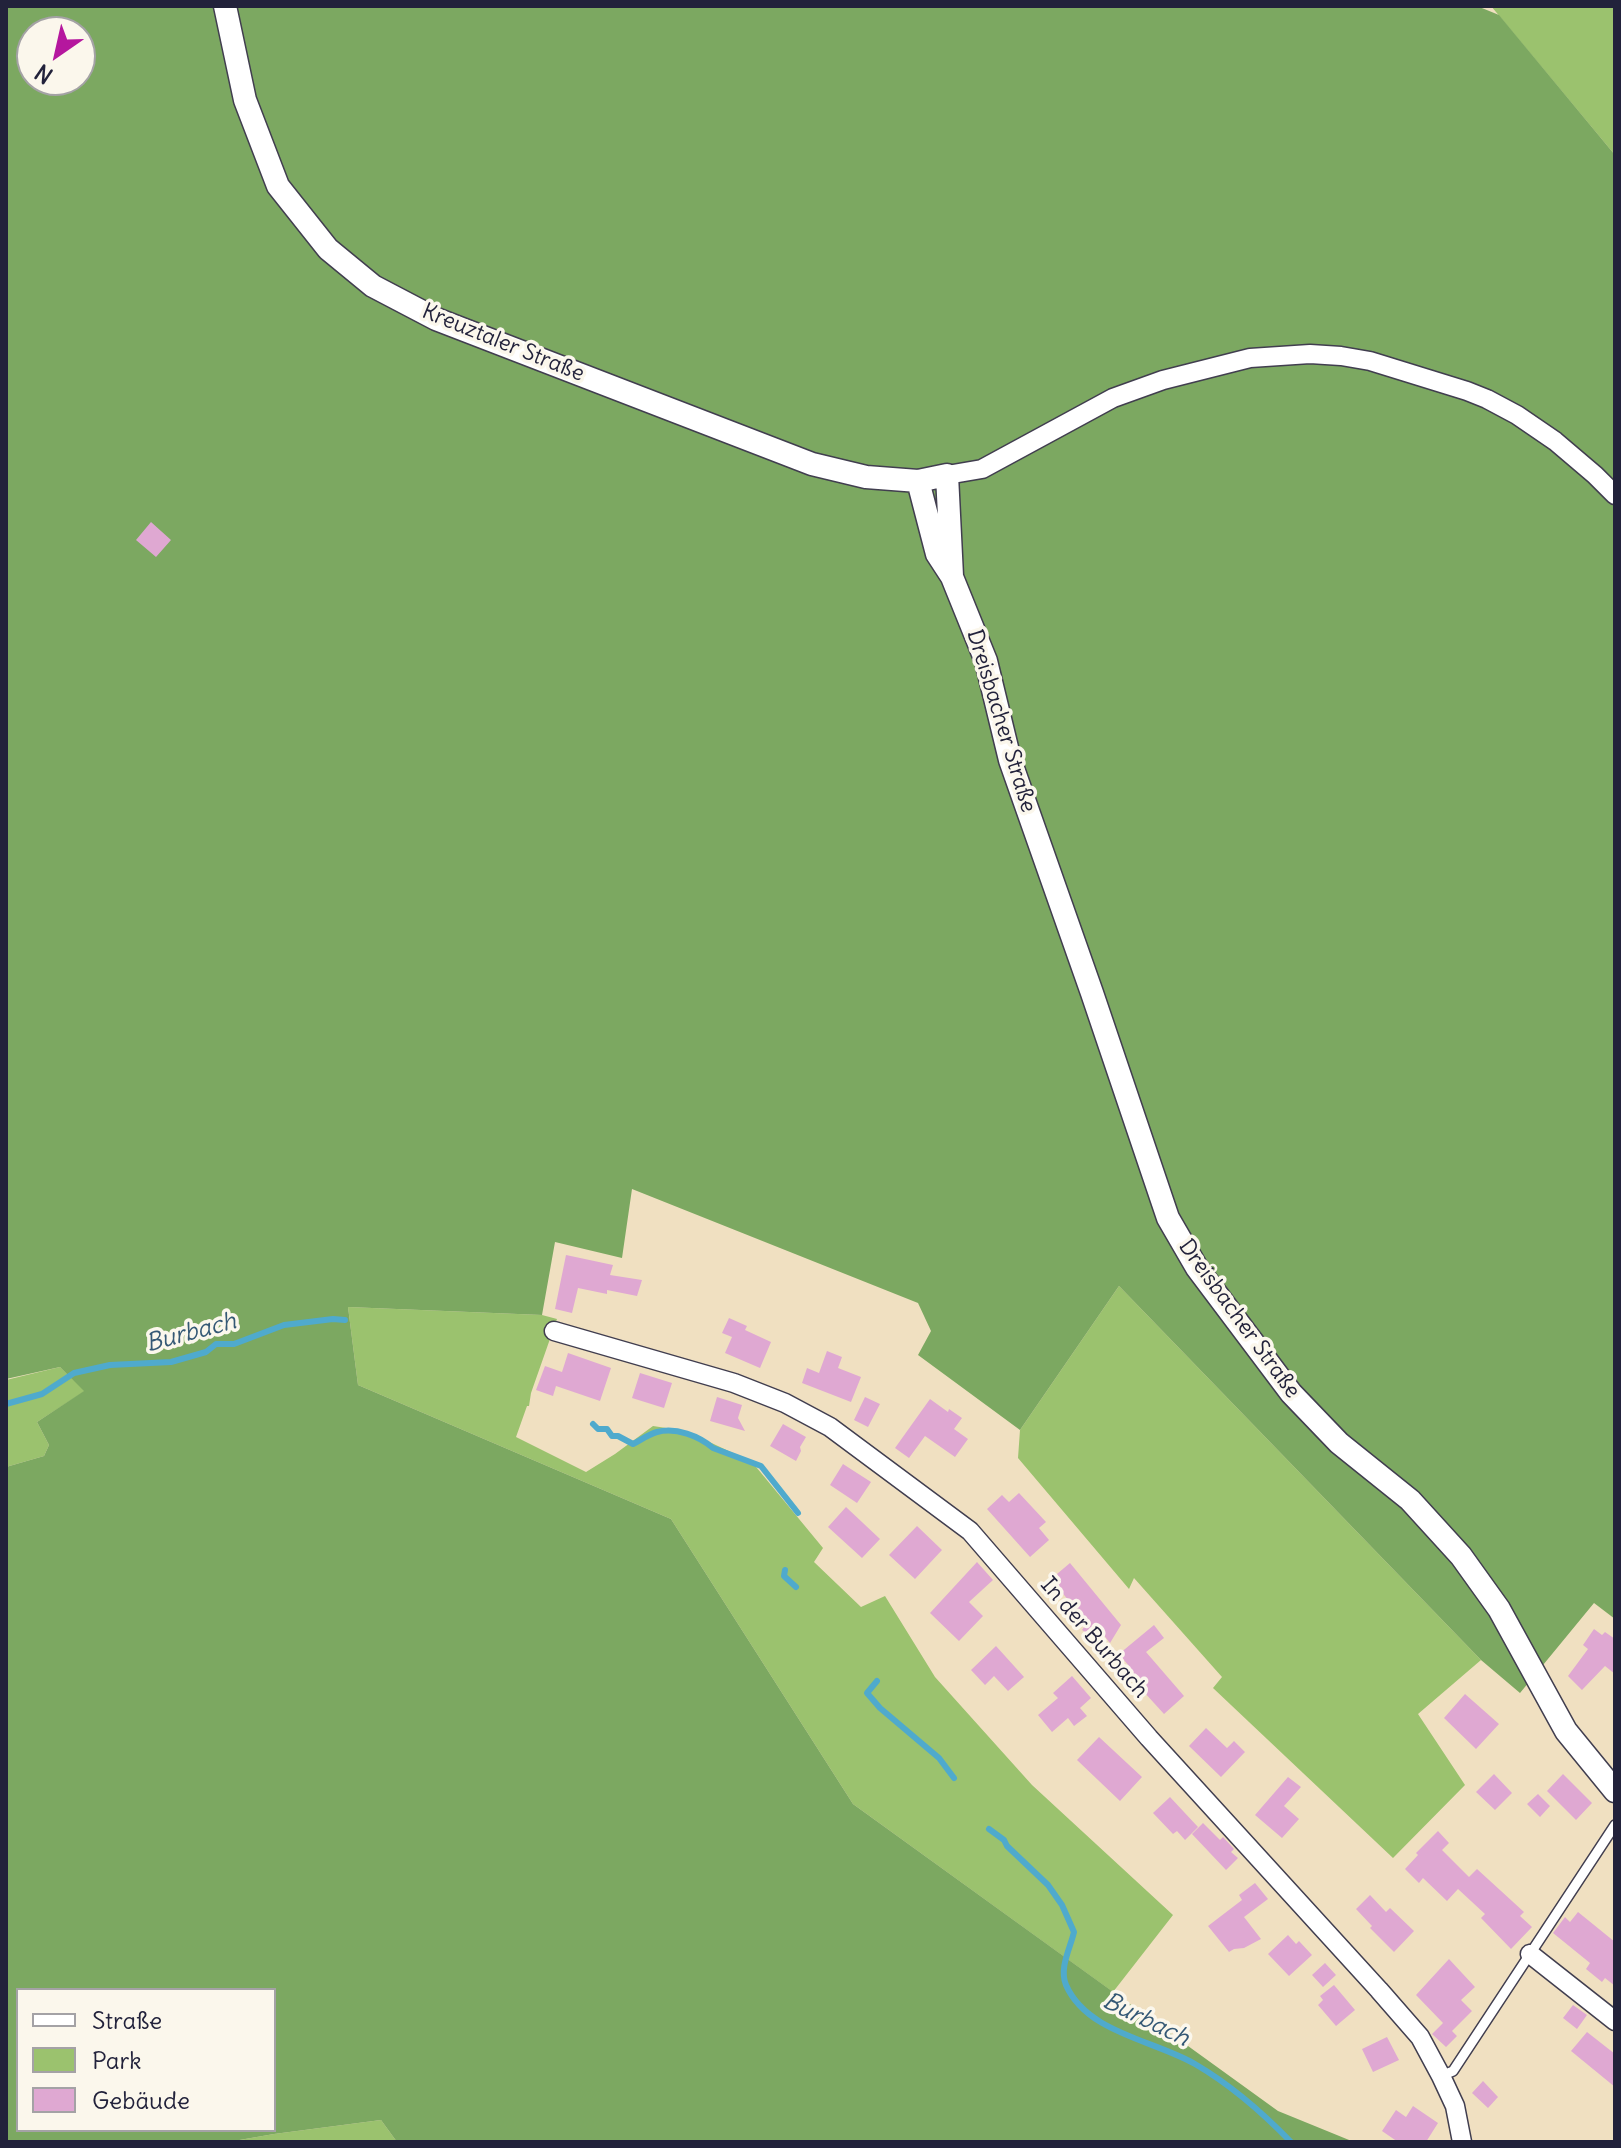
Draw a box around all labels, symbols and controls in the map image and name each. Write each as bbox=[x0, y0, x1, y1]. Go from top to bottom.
north arrow bbox=[16, 16, 96, 96]
text: N bbox=[30, 58, 58, 90]
street label: Kreuztaler Straße bbox=[418, 298, 588, 388]
street label: Dreisbacher Straße bbox=[961, 626, 1041, 816]
street label: Dreisbacher Straße bbox=[1173, 1235, 1305, 1403]
water label: Burbach bbox=[143, 1307, 239, 1359]
street label: In der Burbach bbox=[1034, 1572, 1154, 1704]
water label: Burbach bbox=[1098, 1987, 1194, 2053]
legend bbox=[16, 1988, 276, 2132]
text: Straße bbox=[92, 2005, 162, 2035]
text: Park bbox=[92, 2045, 142, 2075]
text: Gebäude bbox=[92, 2085, 190, 2115]

